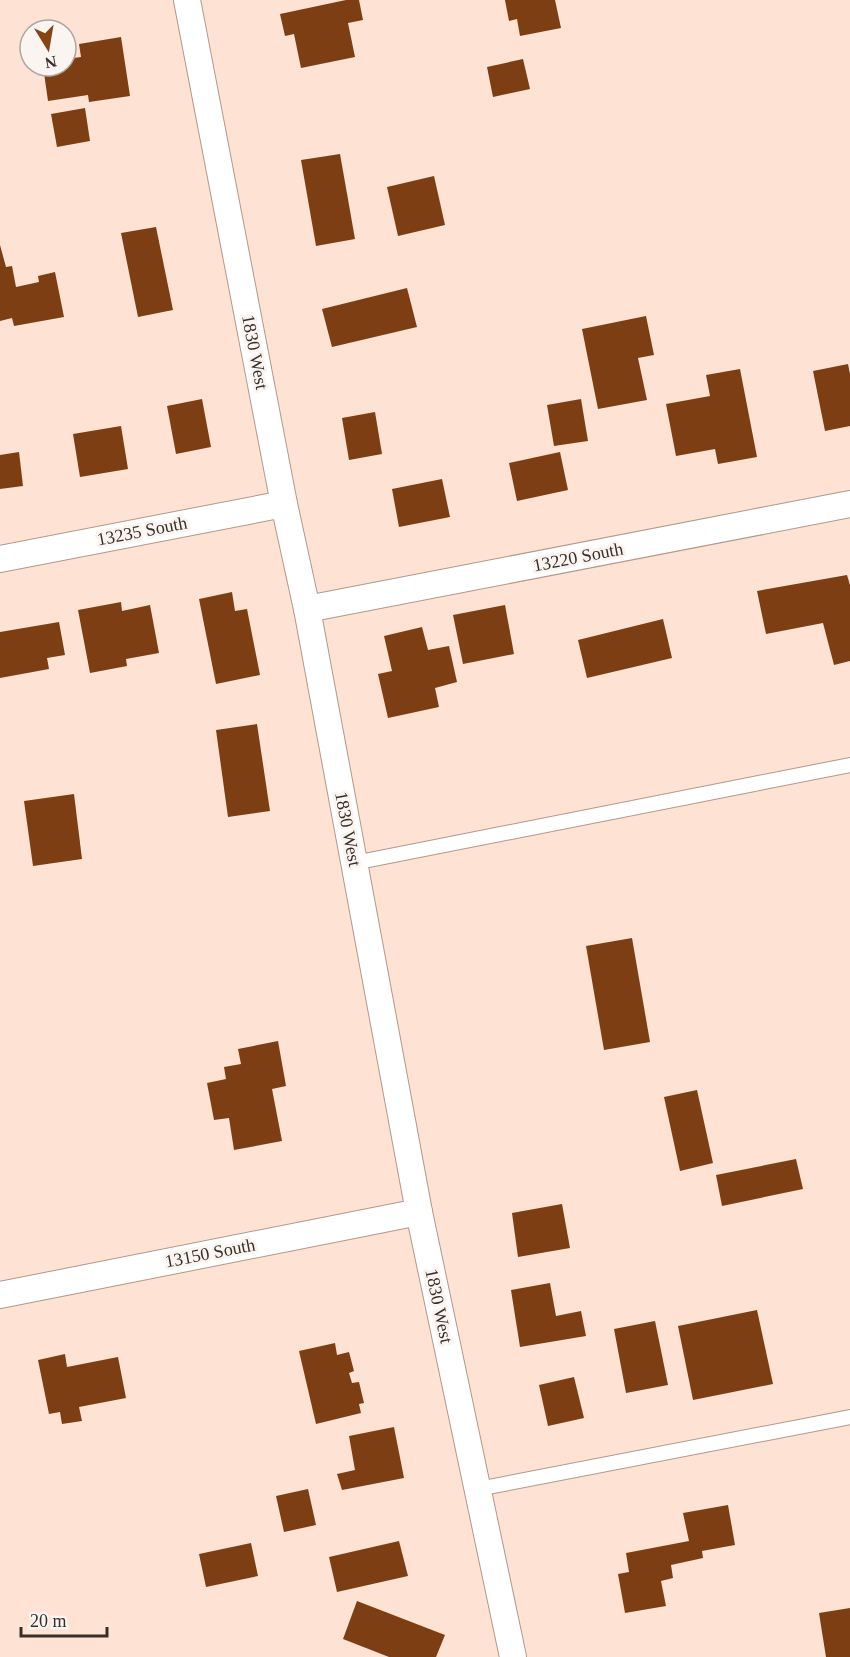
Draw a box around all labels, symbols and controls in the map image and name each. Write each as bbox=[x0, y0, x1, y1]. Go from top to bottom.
north arrow bbox=[18, 18, 78, 78]
text: N bbox=[43, 53, 58, 72]
street label: 1830 West bbox=[238, 313, 272, 391]
street label: 13235 South bbox=[95, 512, 189, 550]
street label: 13220 South bbox=[531, 538, 625, 576]
street label: 1830 West bbox=[331, 790, 365, 868]
street label: 13150 South bbox=[163, 1234, 257, 1272]
street label: 1830 West bbox=[421, 1267, 457, 1345]
scale bar bbox=[21, 1600, 106, 1638]
text: 20 m bbox=[30, 1611, 67, 1631]

